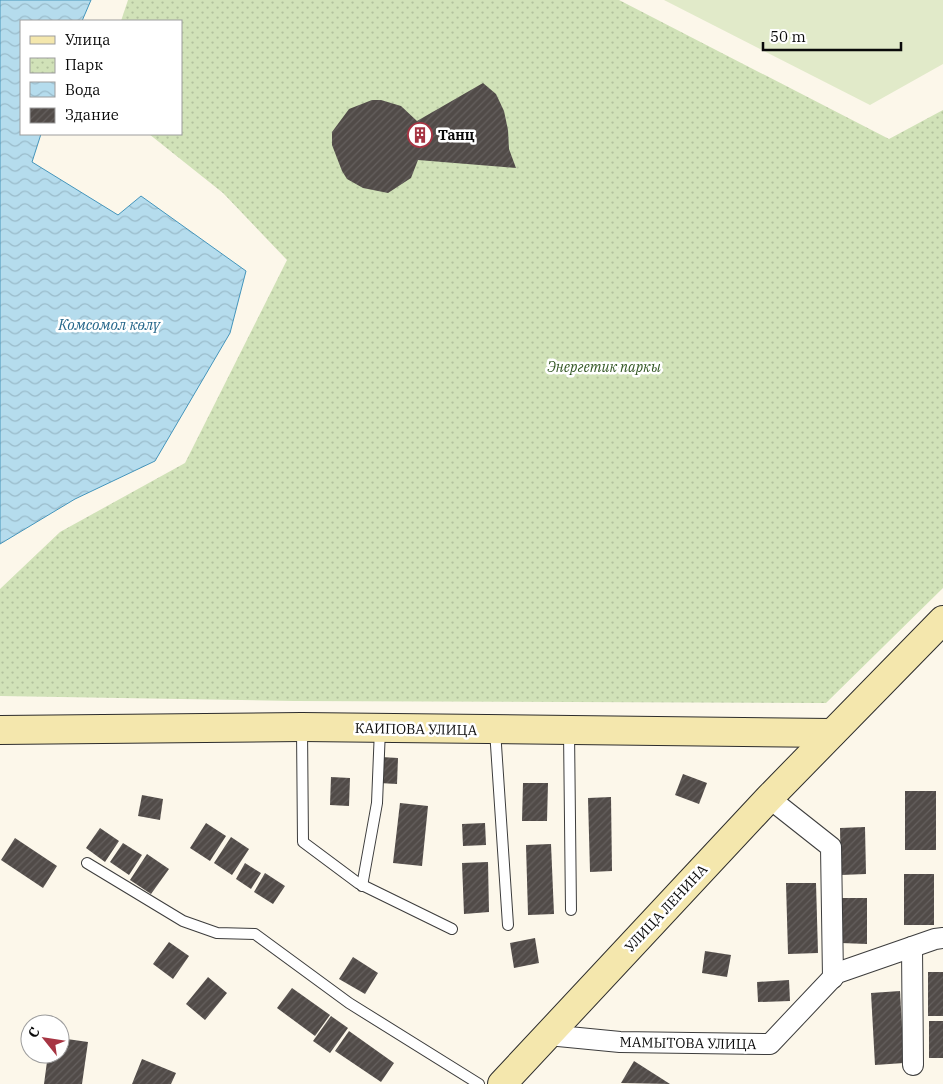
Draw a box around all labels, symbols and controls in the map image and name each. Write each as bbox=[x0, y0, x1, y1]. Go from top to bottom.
legend bbox=[20, 20, 182, 135]
scale bar bbox=[763, 20, 900, 52]
text: 50 m bbox=[770, 27, 806, 46]
text: Улица bbox=[65, 30, 110, 49]
text: Парк bbox=[65, 55, 103, 74]
text: Вода bbox=[65, 80, 101, 99]
text: Здание bbox=[65, 105, 119, 124]
building icon: Танц bbox=[407, 122, 433, 148]
place label: Танц bbox=[438, 126, 475, 144]
water label: Комсомол көлү bbox=[57, 315, 161, 334]
park label: Энергетик паркы bbox=[547, 358, 661, 376]
street label: КАИПОВА УЛИЦА bbox=[355, 719, 478, 739]
street label: УЛИЦА ЛЕНИНА bbox=[621, 860, 712, 956]
north arrow bbox=[20, 1014, 70, 1064]
text: С bbox=[24, 1024, 44, 1041]
street label: МАМЫТОВА УЛИЦА bbox=[619, 1033, 757, 1053]

